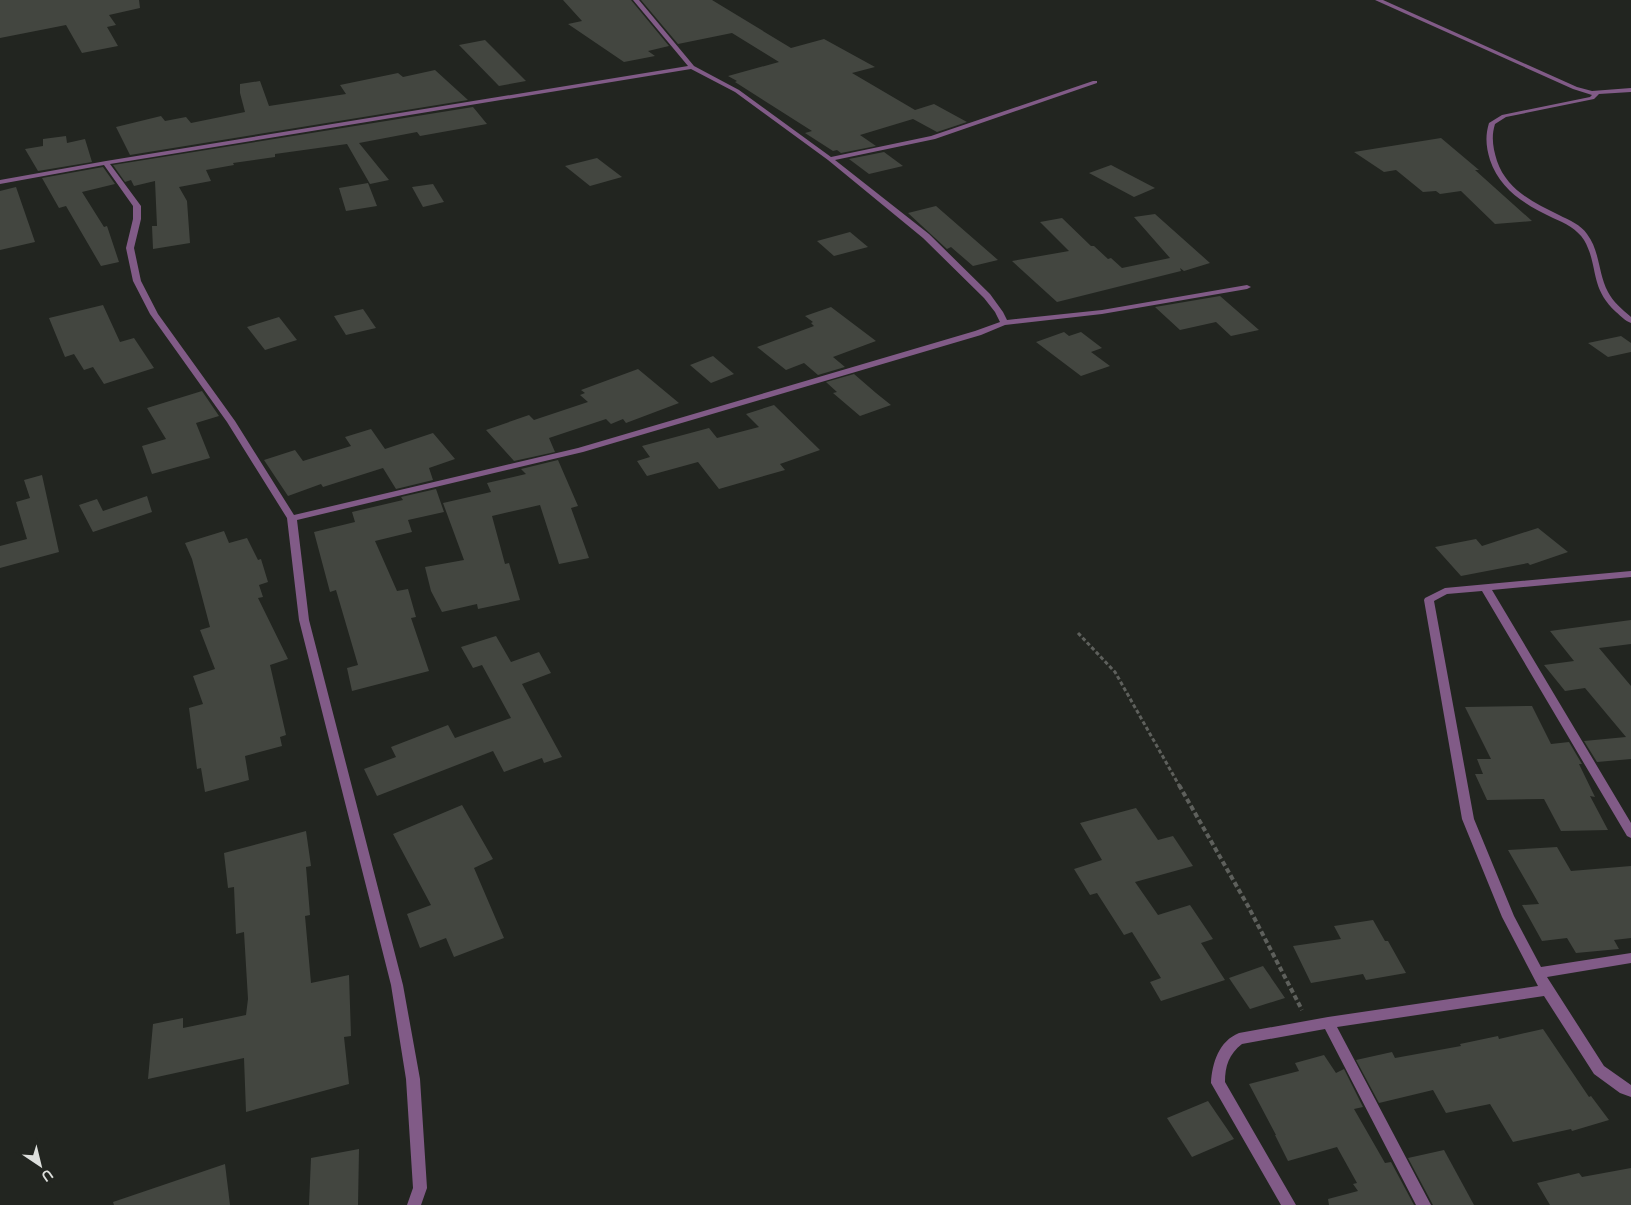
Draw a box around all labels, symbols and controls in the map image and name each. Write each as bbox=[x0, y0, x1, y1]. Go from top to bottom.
north arrow bbox=[15, 1140, 65, 1190]
text: U bbox=[38, 1165, 57, 1186]

